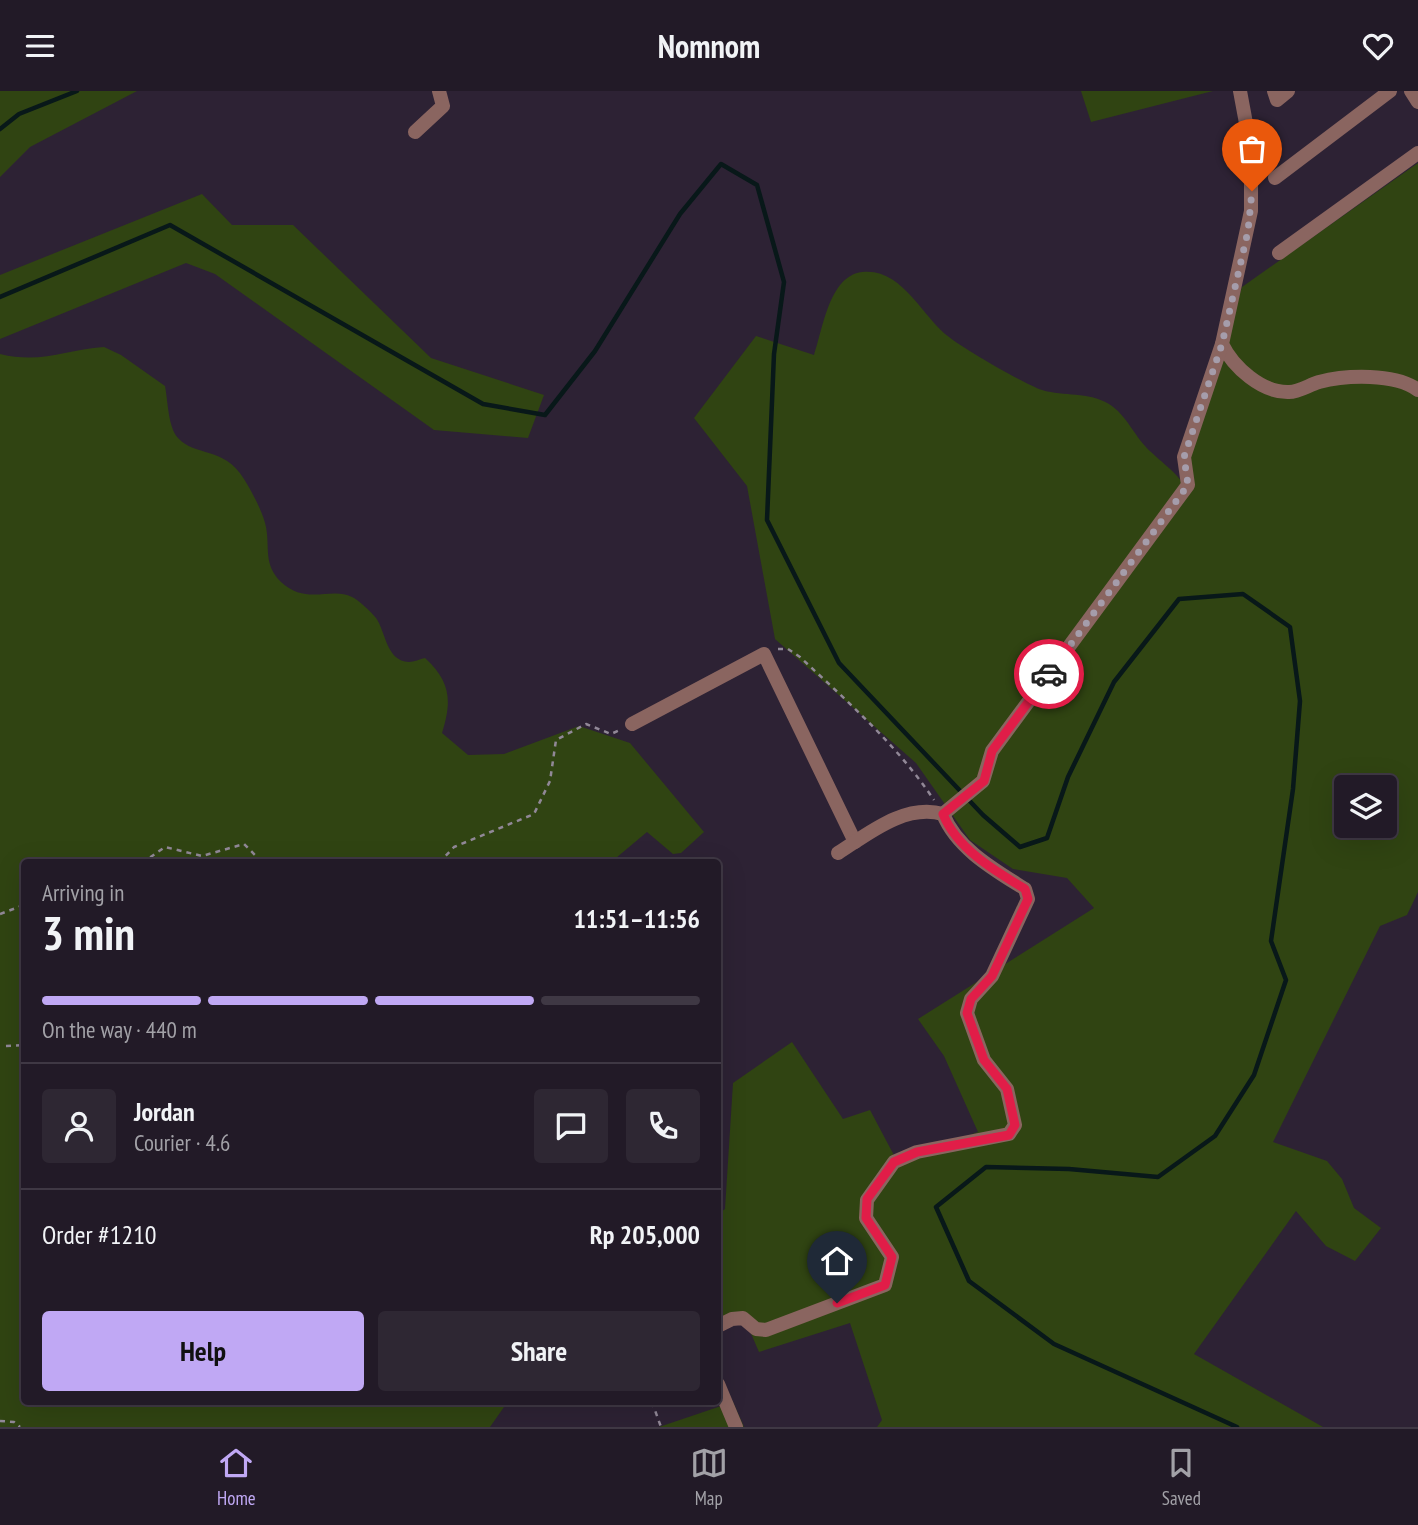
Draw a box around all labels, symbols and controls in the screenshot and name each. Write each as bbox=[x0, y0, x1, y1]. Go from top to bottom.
text: Nomnom bbox=[658, 25, 760, 67]
icon: menu bbox=[21, 27, 59, 65]
icon: heart bbox=[1359, 27, 1397, 65]
pin bbox=[1222, 119, 1282, 191]
icon: bag bbox=[1233, 130, 1271, 168]
courier bbox=[1014, 639, 1084, 709]
icon: car bbox=[1030, 655, 1068, 693]
map controls bbox=[1334, 775, 1397, 838]
button: layers bbox=[1334, 775, 1397, 838]
text: Arriving in bbox=[42, 878, 124, 907]
text: 11:51–11:56 bbox=[573, 902, 700, 935]
text: 3 min bbox=[42, 903, 135, 963]
text: On the way · 440 m bbox=[42, 1015, 197, 1044]
button: person bbox=[42, 1089, 116, 1163]
button: chat bbox=[534, 1089, 608, 1163]
button: phone bbox=[626, 1089, 700, 1163]
text: Jordan bbox=[134, 1095, 195, 1128]
text: Courier · 4.6 bbox=[134, 1128, 230, 1157]
text: Order #1210 bbox=[42, 1218, 157, 1251]
text: Rp 205,000 bbox=[590, 1218, 700, 1251]
pin bbox=[807, 1231, 867, 1303]
icon: home bbox=[818, 1242, 856, 1280]
button: Help bbox=[42, 1311, 364, 1391]
button: Share bbox=[378, 1311, 700, 1391]
tab: Home bbox=[217, 1444, 256, 1510]
tab: Map bbox=[690, 1444, 728, 1510]
tab: Saved bbox=[1162, 1444, 1201, 1510]

